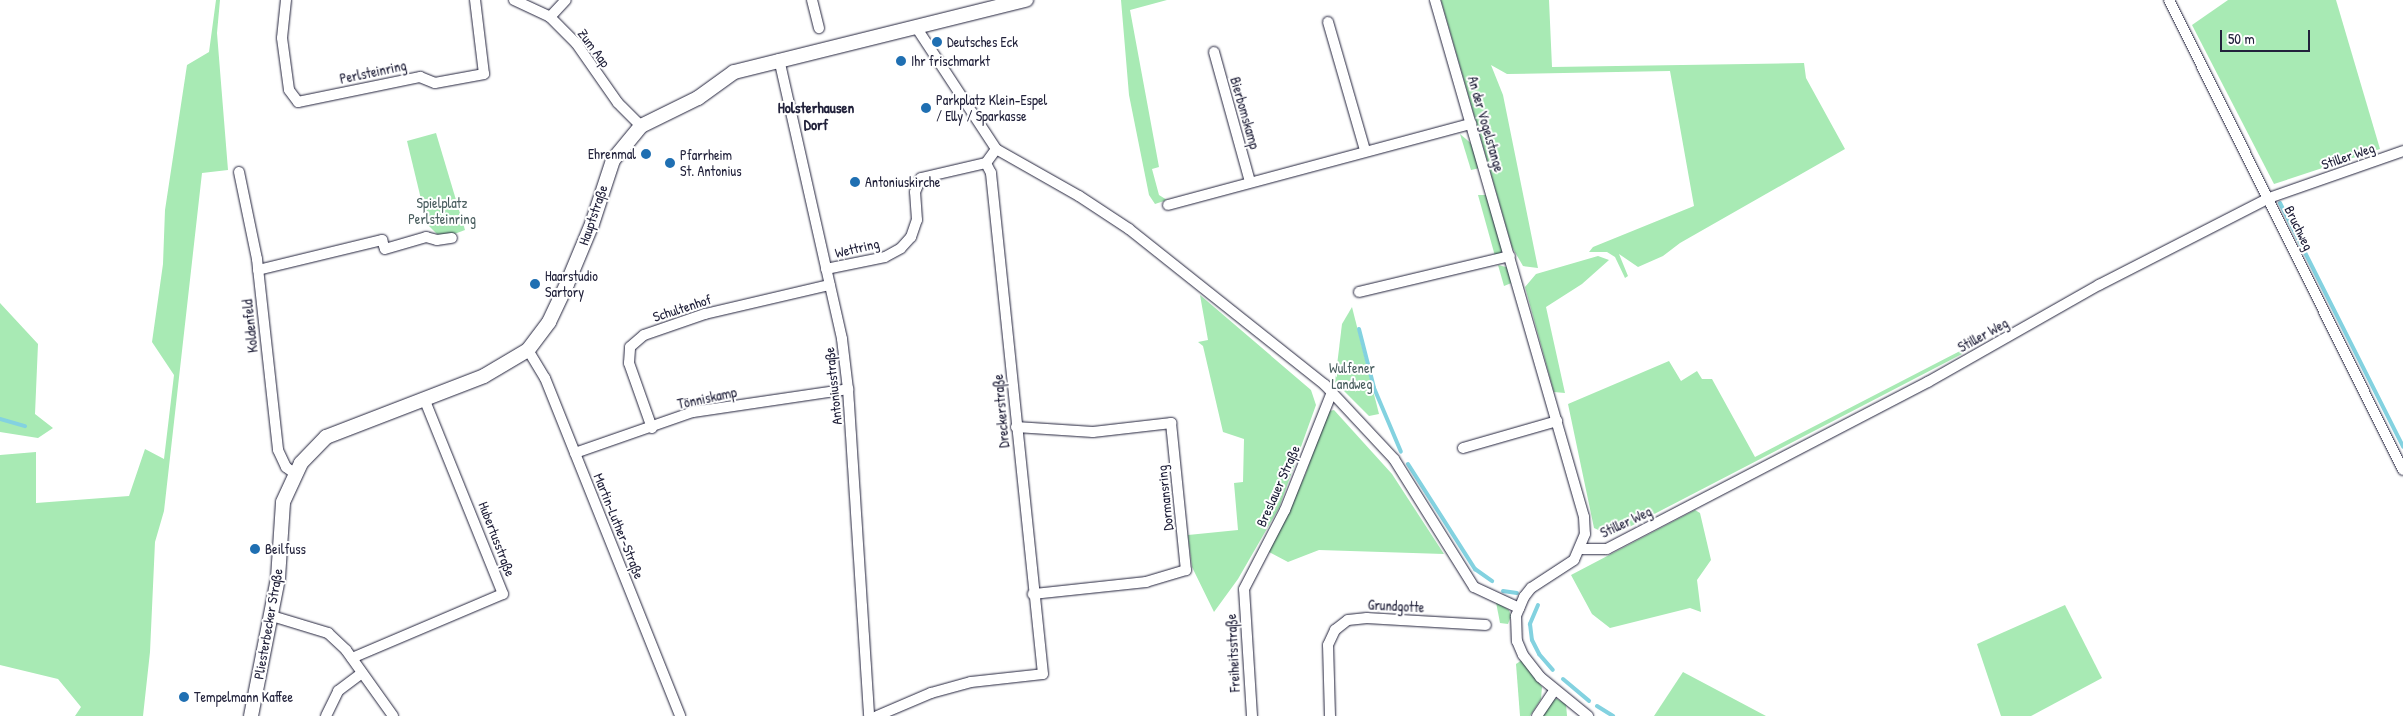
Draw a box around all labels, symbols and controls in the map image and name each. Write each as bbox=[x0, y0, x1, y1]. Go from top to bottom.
scale bar bbox=[2223, 20, 2313, 52]
street label: Zum Aap bbox=[574, 25, 614, 71]
text: 50 m bbox=[2228, 28, 2255, 49]
place label: Deutsches Eck bbox=[947, 34, 1018, 50]
marker: Deutsches Eck bbox=[931, 36, 943, 48]
place label: Ihr frischmarkt bbox=[911, 53, 990, 69]
marker: Ihr frischmarkt bbox=[895, 55, 907, 67]
street label: Perlsteinring bbox=[338, 57, 408, 87]
street label: An der Vogelstange bbox=[1464, 74, 1508, 174]
street label: Bierbomskamp bbox=[1227, 75, 1263, 151]
place label: Parkplatz Klein-Espel / Elly / Sparkasse bbox=[936, 92, 1047, 124]
district label: Holsterhausen Dorf bbox=[778, 98, 854, 133]
marker: Parkplatz Klein-Espel / Elly / Sparkasse bbox=[920, 102, 932, 114]
street label: Stiller Weg bbox=[2319, 139, 2377, 173]
place label: Ehrenmal bbox=[588, 146, 636, 162]
place label: Pfarrheim St. Antonius bbox=[680, 147, 742, 180]
marker: Ehrenmal bbox=[640, 148, 652, 160]
marker: Pfarrheim St. Antonius bbox=[664, 157, 676, 169]
place label: Antoniuskirche bbox=[865, 174, 940, 190]
marker: Antoniuskirche bbox=[849, 176, 861, 188]
street label: Hauptstraße bbox=[575, 183, 611, 247]
park label: Spielplatz Perlsteinring bbox=[408, 195, 476, 228]
street label: Bruchweg bbox=[2281, 203, 2317, 253]
street label: Wettring bbox=[833, 235, 881, 261]
place label: Haarstudio Sartory bbox=[545, 268, 598, 300]
marker: Haarstudio Sartory bbox=[529, 278, 541, 290]
street label: Schultenhof bbox=[651, 291, 713, 325]
street label: Koldenfeld bbox=[239, 298, 261, 354]
street label: Stiller Weg bbox=[1955, 314, 2011, 356]
street label: Antoniusstraße bbox=[821, 346, 845, 426]
park label: Wulfener Landweg bbox=[1329, 360, 1375, 392]
street label: Dreckerstraße bbox=[989, 373, 1013, 449]
street label: Tönniskamp bbox=[676, 384, 738, 412]
street label: Breslauer Straße bbox=[1253, 443, 1303, 529]
street label: Dormansring bbox=[1153, 465, 1177, 531]
street label: Martin-Luther-Straße bbox=[590, 471, 648, 581]
street label: Hubertusstraße bbox=[475, 499, 519, 579]
street label: Stiller Weg bbox=[1598, 503, 1654, 541]
place label: Beilfuss bbox=[265, 541, 306, 557]
marker: Beilfuss bbox=[249, 543, 261, 555]
street label: Pliesterbecker Straße bbox=[250, 567, 286, 681]
street label: Grundgotte bbox=[1367, 596, 1425, 616]
street label: Freiheitsstraße bbox=[1223, 614, 1243, 692]
place label: Tempelmann Kaffee bbox=[194, 689, 293, 705]
marker: Tempelmann Kaffee bbox=[178, 691, 190, 703]

